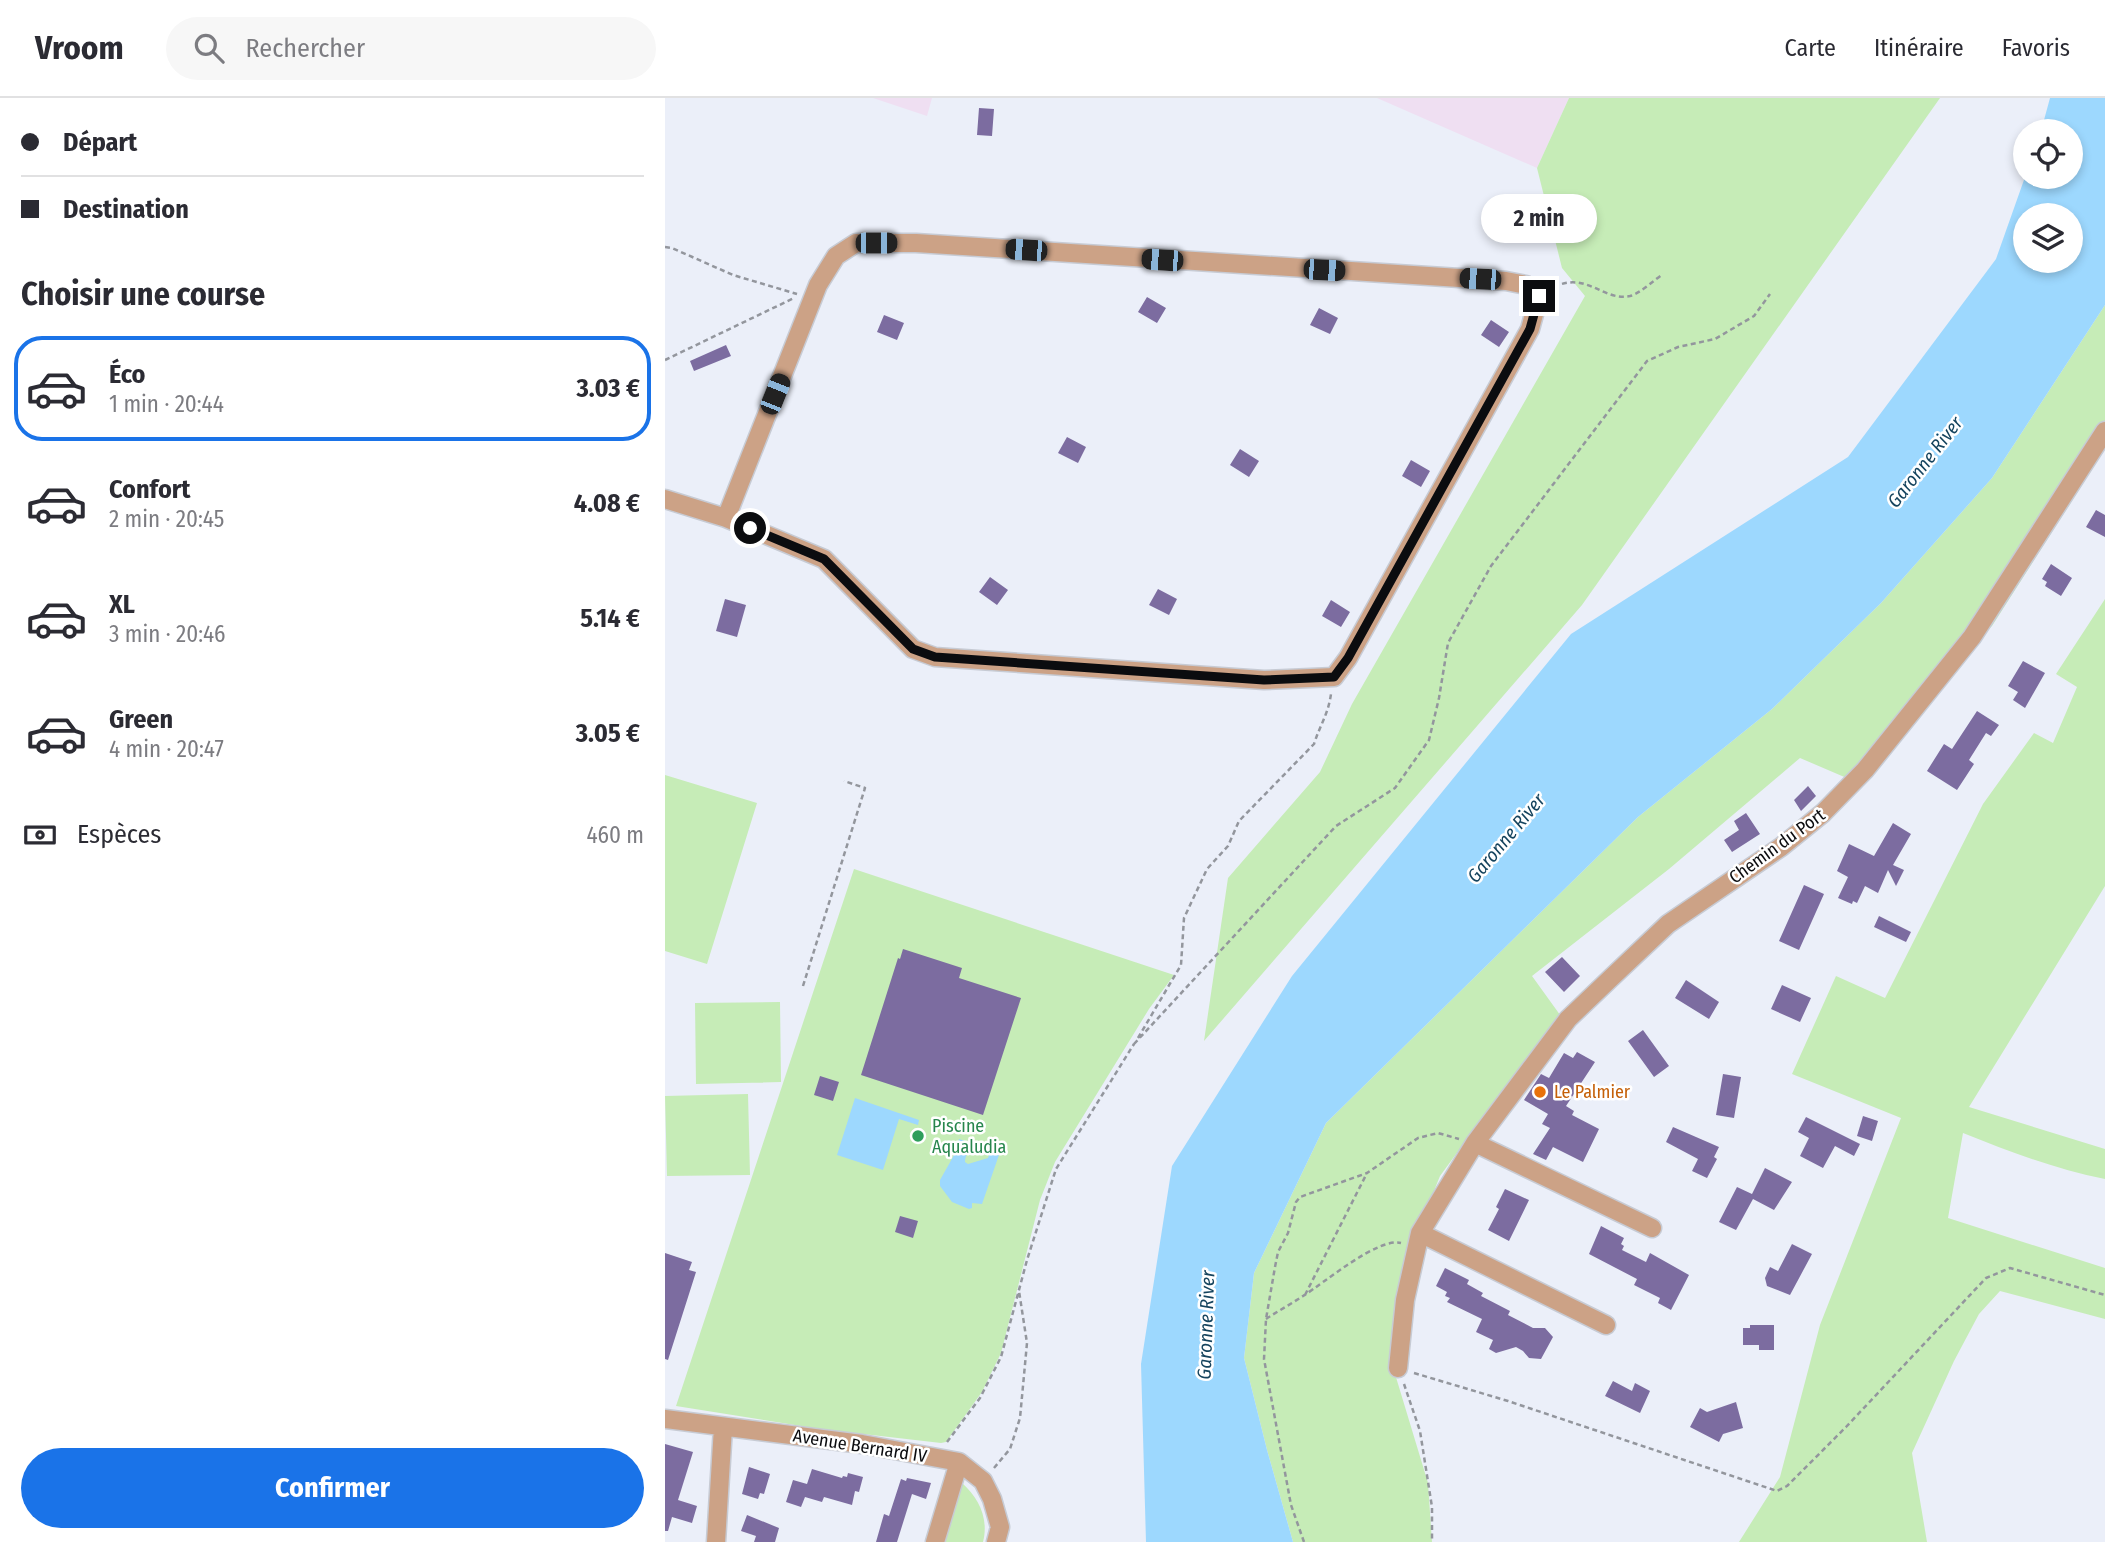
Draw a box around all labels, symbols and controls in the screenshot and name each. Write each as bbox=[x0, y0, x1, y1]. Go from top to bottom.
search box bbox=[166, 17, 656, 80]
text: Vroom bbox=[35, 28, 124, 68]
icon: search bbox=[190, 29, 228, 67]
text: Rechercher bbox=[246, 33, 365, 64]
text: Carte bbox=[1785, 34, 1836, 62]
text: Itinéraire bbox=[1874, 34, 1964, 62]
text: Favoris bbox=[2002, 34, 2070, 62]
map controls bbox=[2013, 119, 2083, 273]
button: locate bbox=[2013, 119, 2083, 189]
text: Départ bbox=[63, 127, 137, 158]
text: Destination bbox=[63, 194, 189, 225]
callout: 2 min bbox=[1481, 194, 1597, 244]
button: layers bbox=[2013, 203, 2083, 273]
text: 2 min bbox=[1514, 204, 1565, 232]
car bbox=[856, 233, 898, 254]
car bbox=[1005, 238, 1048, 262]
car bbox=[1141, 248, 1184, 272]
car bbox=[1303, 258, 1346, 282]
car bbox=[1459, 267, 1502, 291]
text: Choisir une course bbox=[21, 275, 265, 313]
route end bbox=[1523, 280, 1555, 312]
icon: car bbox=[25, 357, 88, 420]
text: Éco bbox=[109, 359, 146, 390]
car bbox=[758, 371, 793, 417]
text: 3.03 € bbox=[577, 373, 640, 404]
text: 1 min · 20:44 bbox=[109, 390, 224, 418]
water label: Garonne River bbox=[1882, 411, 1968, 512]
icon: car bbox=[25, 472, 88, 535]
text: Confort bbox=[109, 474, 190, 505]
text: 4.08 € bbox=[574, 488, 640, 519]
text: 2 min · 20:45 bbox=[109, 505, 224, 533]
route start bbox=[734, 512, 766, 544]
icon: car bbox=[25, 587, 88, 650]
text: XL bbox=[109, 589, 135, 620]
text: 5.14 € bbox=[580, 603, 640, 634]
text: 3 min · 20:46 bbox=[109, 620, 226, 648]
icon: car bbox=[25, 702, 88, 765]
text: Green bbox=[109, 704, 173, 735]
text: 3.05 € bbox=[576, 718, 640, 749]
text: 4 min · 20:47 bbox=[109, 735, 224, 763]
water label: Garonne River bbox=[1462, 788, 1551, 887]
street label: Chemin du Port bbox=[1725, 804, 1829, 888]
icon: cash bbox=[21, 816, 59, 854]
text: Espèces bbox=[77, 819, 161, 850]
text: 460 m bbox=[586, 821, 644, 849]
place label: Le Palmier bbox=[1554, 1081, 1631, 1103]
marker: Le Palmier bbox=[1532, 1084, 1548, 1100]
place label: Piscine Aqualudia bbox=[932, 1115, 1007, 1158]
marker: Piscine Aqualudia bbox=[910, 1128, 926, 1144]
water label: Garonne River bbox=[1193, 1269, 1219, 1380]
street label: Avenue Bernard IV bbox=[792, 1425, 929, 1468]
button: Confirmer bbox=[21, 1448, 644, 1528]

